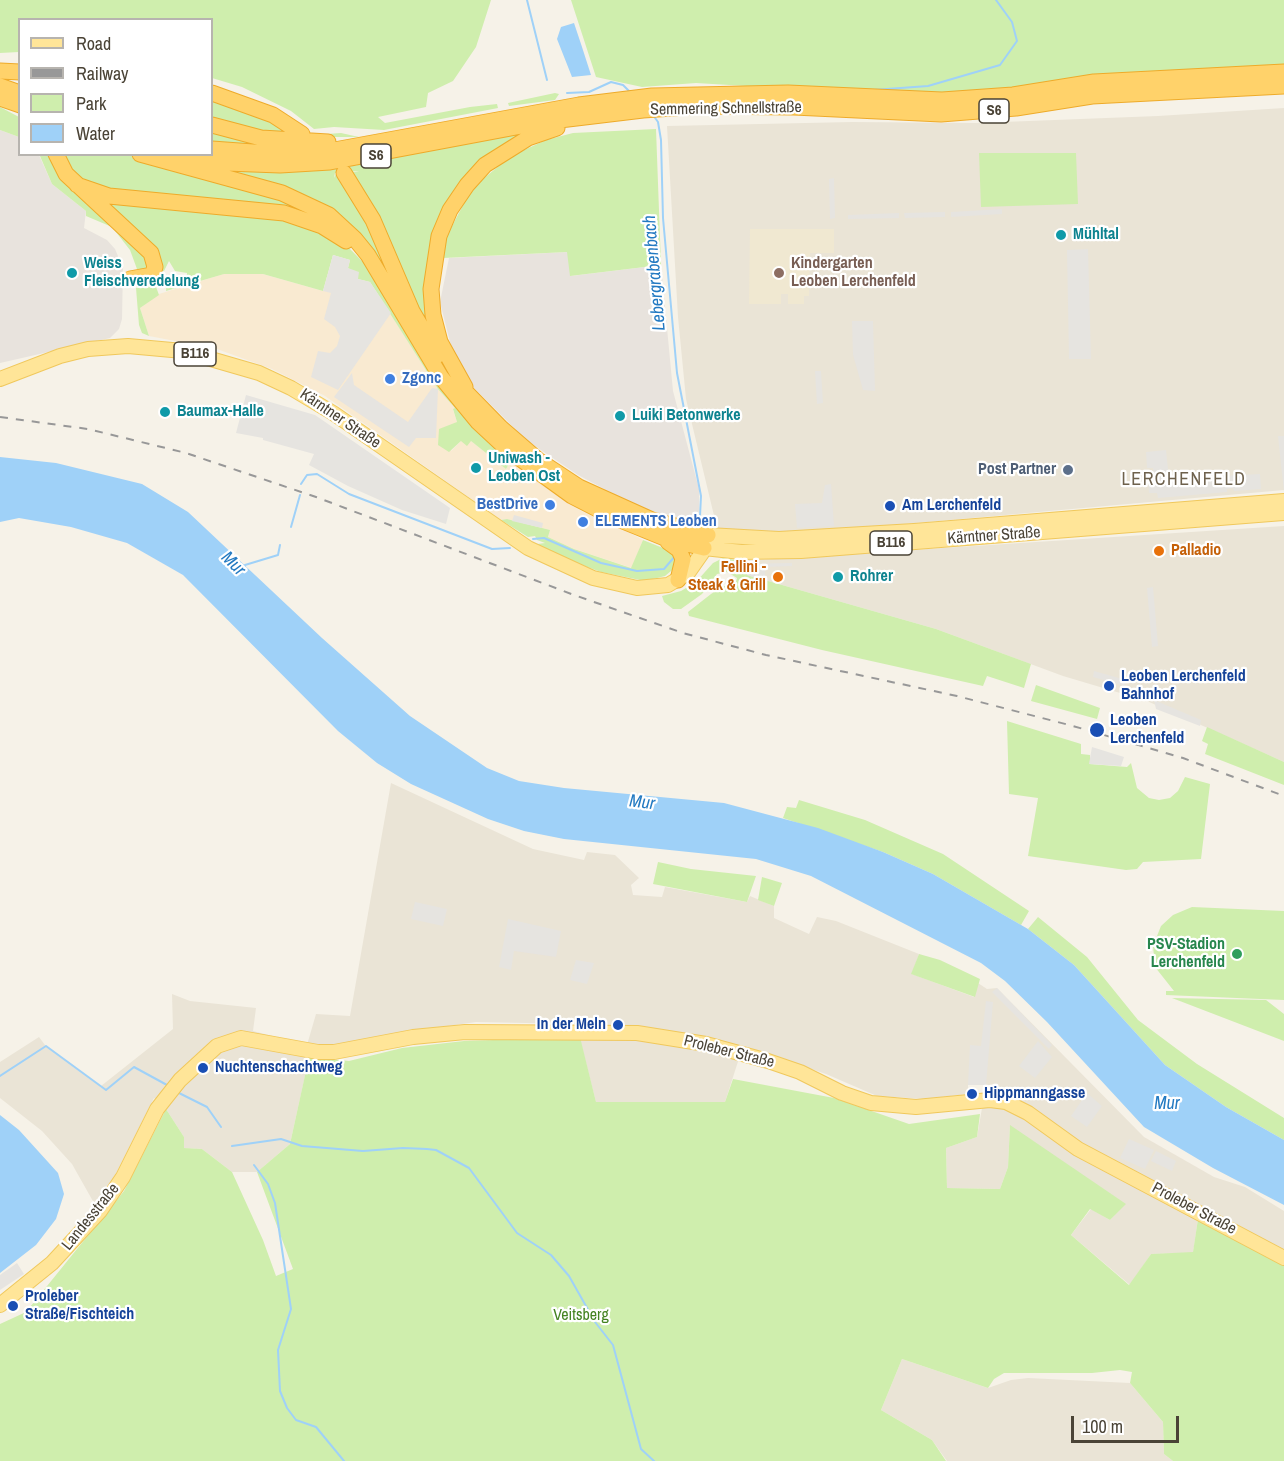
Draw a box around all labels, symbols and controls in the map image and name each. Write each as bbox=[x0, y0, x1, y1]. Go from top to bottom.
legend bbox=[18, 18, 213, 156]
text: Road bbox=[76, 31, 111, 56]
text: Railway bbox=[76, 61, 129, 86]
text: Park bbox=[76, 91, 106, 116]
street label: Semmering Schnellstraße bbox=[650, 98, 802, 120]
road number: S6 bbox=[979, 99, 1009, 123]
text: Water bbox=[76, 121, 115, 146]
road number: S6 bbox=[361, 144, 391, 168]
water label: Lebergrabenbach bbox=[639, 214, 671, 332]
place label: Mühltal bbox=[1073, 225, 1119, 245]
marker: Mühltal bbox=[1054, 228, 1068, 242]
place label: Weiss Fleischveredelung bbox=[84, 254, 199, 292]
place label: Kindergarten Leoben Lerchenfeld bbox=[791, 254, 916, 292]
marker: Weiss Fleischveredelung bbox=[65, 266, 79, 280]
marker: Kindergarten Leoben Lerchenfeld bbox=[772, 266, 786, 280]
road number: B116 bbox=[174, 342, 216, 366]
place label: Zgonc bbox=[402, 369, 441, 389]
marker: Zgonc bbox=[383, 372, 397, 386]
street label: Kärntner Straße bbox=[296, 385, 384, 453]
place label: Baumax-Halle bbox=[177, 402, 264, 422]
marker: Baumax-Halle bbox=[158, 405, 172, 419]
place label: Luiki Betonwerke bbox=[632, 406, 741, 426]
marker: Luiki Betonwerke bbox=[613, 409, 627, 423]
place label: Uniwash - Leoben Ost bbox=[488, 449, 560, 487]
place label: Post Partner bbox=[978, 460, 1056, 480]
marker: Uniwash - Leoben Ost bbox=[469, 461, 483, 475]
marker: Post Partner bbox=[1061, 463, 1075, 477]
district label: LERCHENFELD bbox=[1122, 469, 1246, 491]
place label: BestDrive bbox=[477, 495, 538, 515]
place label: Am Lerchenfeld bbox=[902, 496, 1001, 516]
marker: BestDrive bbox=[543, 498, 557, 512]
marker: Am Lerchenfeld bbox=[883, 499, 897, 513]
place label: ELEMENTS Leoben bbox=[595, 512, 717, 532]
marker: ELEMENTS Leoben bbox=[576, 515, 590, 529]
street label: Kärntner Straße bbox=[947, 523, 1041, 549]
road number: B116 bbox=[870, 531, 912, 555]
place label: Palladio bbox=[1171, 541, 1221, 561]
marker: Palladio bbox=[1152, 544, 1166, 558]
water label: Mur bbox=[216, 547, 250, 581]
place label: Fellini - Steak & Grill bbox=[688, 558, 766, 596]
place label: Rohrer bbox=[850, 567, 893, 587]
marker: Fellini - Steak & Grill bbox=[771, 570, 785, 584]
marker: Rohrer bbox=[831, 570, 845, 584]
place label: Leoben Lerchenfeld Bahnhof bbox=[1121, 667, 1246, 705]
marker: Leoben Lerchenfeld Bahnhof bbox=[1102, 679, 1116, 693]
place label: Leoben Lerchenfeld bbox=[1110, 711, 1184, 749]
marker: Leoben Lerchenfeld bbox=[1088, 721, 1106, 739]
water label: Mur bbox=[628, 791, 656, 815]
place label: PSV-Stadion Lerchenfeld bbox=[1147, 935, 1225, 973]
marker: PSV-Stadion Lerchenfeld bbox=[1230, 947, 1244, 961]
place label: In der Meln bbox=[537, 1015, 606, 1035]
marker: In der Meln bbox=[611, 1018, 625, 1032]
street label: Proleber Straße bbox=[682, 1031, 776, 1073]
place label: Nuchtenschachtweg bbox=[215, 1058, 343, 1078]
marker: Nuchtenschachtweg bbox=[196, 1061, 210, 1075]
place label: Hippmanngasse bbox=[984, 1084, 1085, 1104]
marker: Hippmanngasse bbox=[965, 1087, 979, 1101]
water label: Mur bbox=[1154, 1093, 1180, 1115]
street label: Proleber Straße bbox=[1149, 1179, 1239, 1239]
street label: Landesstraße bbox=[58, 1180, 124, 1254]
place label: Proleber Straße/Fischteich bbox=[25, 1287, 134, 1325]
marker: Proleber Straße/Fischteich bbox=[6, 1299, 20, 1313]
park label: Veitsberg bbox=[553, 1306, 609, 1326]
scale bar bbox=[1074, 1404, 1182, 1442]
text: 100 m bbox=[1082, 1414, 1123, 1439]

